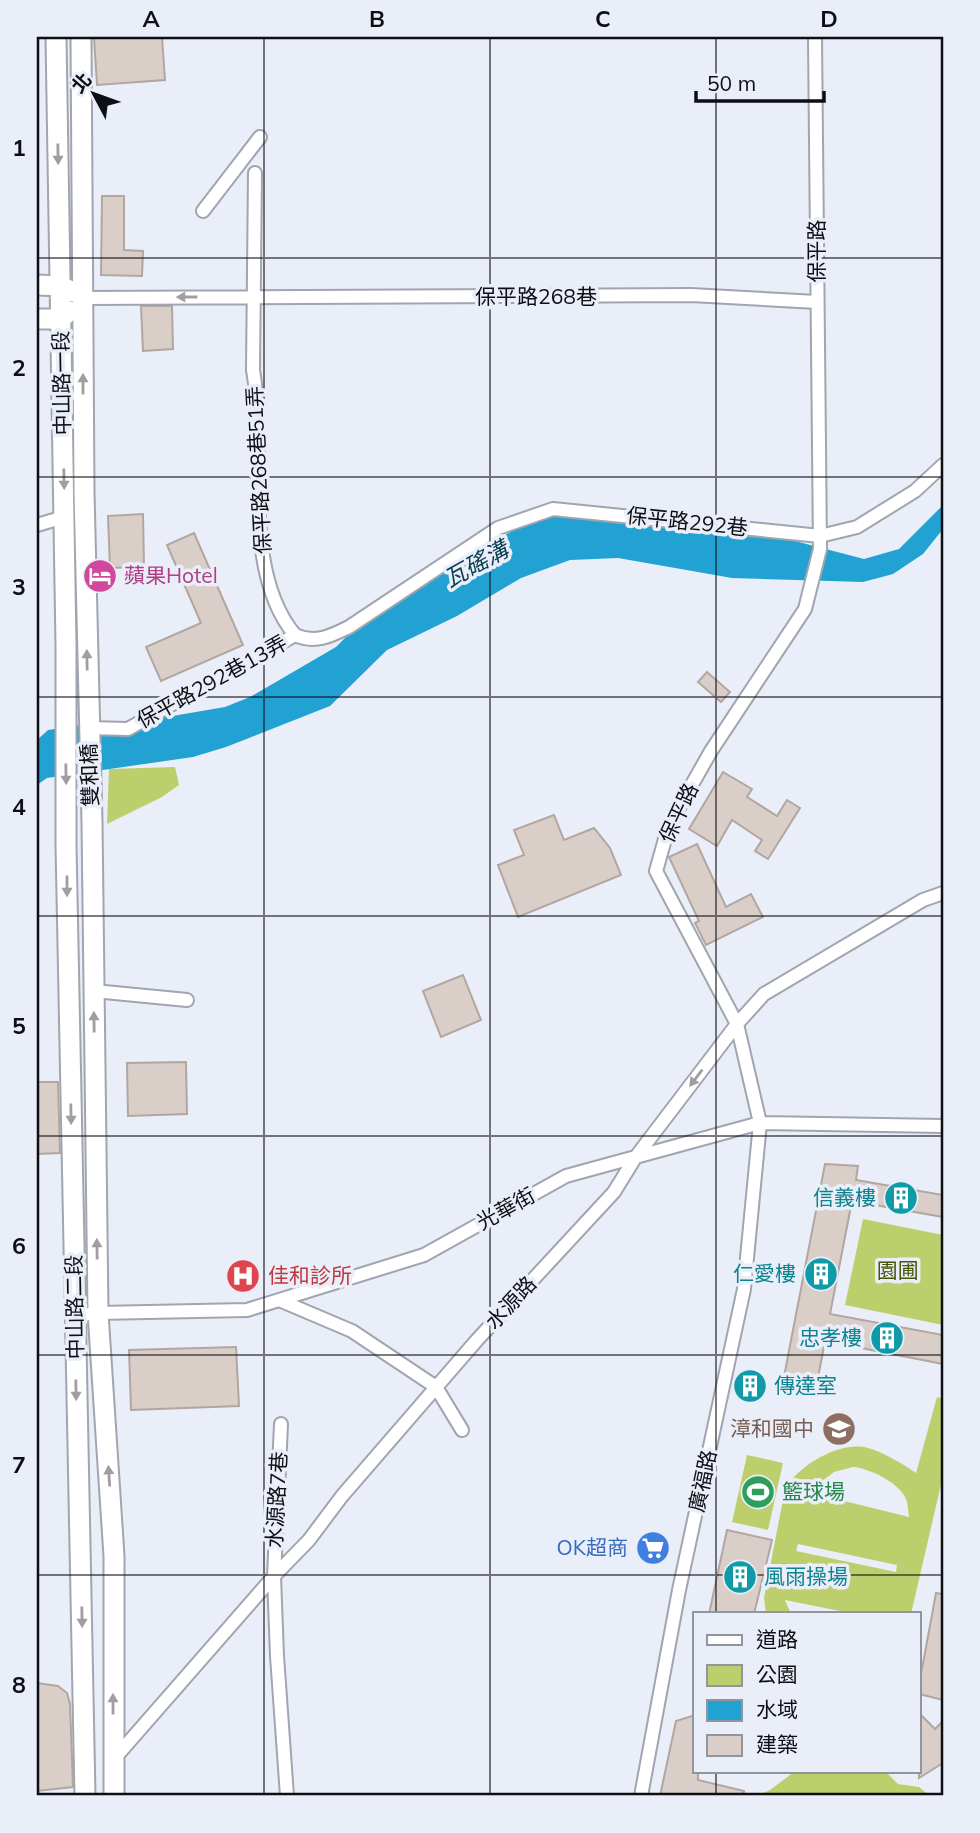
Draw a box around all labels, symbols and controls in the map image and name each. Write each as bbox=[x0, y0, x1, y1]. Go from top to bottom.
text: A bbox=[142, 4, 160, 33]
text: B bbox=[369, 4, 385, 33]
text: C bbox=[595, 4, 611, 33]
text: D bbox=[820, 4, 838, 33]
north arrow bbox=[60, 60, 130, 130]
scale bar bbox=[696, 60, 824, 104]
text: 北 bbox=[66, 68, 96, 98]
text: 50 m bbox=[707, 70, 756, 96]
text: 1 bbox=[12, 133, 26, 162]
one-way arrow bbox=[53, 143, 64, 165]
street label: 保平路 bbox=[803, 220, 829, 283]
street label: 保平路268巷 bbox=[475, 283, 597, 309]
one-way arrow bbox=[176, 291, 198, 303]
street label: 中山路一段 bbox=[47, 330, 75, 436]
text: 2 bbox=[12, 353, 26, 382]
one-way arrow bbox=[77, 372, 89, 394]
street label: 保平路268巷51弄 bbox=[241, 385, 275, 555]
one-way arrow bbox=[58, 469, 69, 491]
street label: 保平路292巷 bbox=[625, 502, 749, 540]
water label: 瓦磘溝 bbox=[439, 533, 516, 593]
hotel icon: 蘋果Hotel bbox=[81, 557, 119, 595]
place label: 蘋果Hotel bbox=[124, 562, 218, 588]
text: 3 bbox=[12, 572, 26, 601]
street label: 保平路292巷13弄 bbox=[132, 629, 291, 733]
one-way arrow bbox=[81, 649, 93, 671]
street label: 雙和橋 bbox=[75, 743, 103, 807]
one-way arrow bbox=[60, 763, 72, 785]
street label: 保平路 bbox=[653, 779, 703, 847]
text: 4 bbox=[12, 792, 26, 821]
one-way arrow bbox=[61, 875, 73, 897]
one-way arrow bbox=[88, 1010, 100, 1032]
text: 5 bbox=[12, 1011, 26, 1040]
one-way arrow bbox=[689, 1069, 703, 1087]
one-way arrow bbox=[65, 1103, 77, 1125]
building icon: 信義樓 bbox=[882, 1179, 920, 1217]
street label: 光華街 bbox=[472, 1181, 539, 1235]
place label: 信義樓 bbox=[813, 1184, 876, 1210]
text: 6 bbox=[12, 1231, 26, 1260]
one-way arrow bbox=[92, 1238, 103, 1260]
street label: 中山路二段 bbox=[60, 1254, 88, 1360]
building icon: 仁愛樓 bbox=[802, 1255, 840, 1293]
hospital icon: 佳和診所 bbox=[224, 1257, 262, 1295]
park label: 園圃 bbox=[877, 1257, 919, 1283]
place label: 仁愛樓 bbox=[733, 1260, 796, 1286]
place label: 佳和診所 bbox=[268, 1262, 352, 1288]
street label: 水源路 bbox=[479, 1270, 541, 1334]
building icon: 忠孝樓 bbox=[868, 1319, 906, 1357]
place label: 忠孝樓 bbox=[799, 1324, 862, 1350]
building icon: 傳達室 bbox=[731, 1367, 769, 1405]
place label: 傳達室 bbox=[774, 1372, 837, 1398]
one-way arrow bbox=[70, 1379, 82, 1401]
school or university icon: 漳和國中 bbox=[820, 1410, 858, 1448]
place label: 漳和國中 bbox=[730, 1415, 814, 1441]
street label: 廣福路 bbox=[683, 1447, 721, 1514]
text: 7 bbox=[12, 1450, 26, 1479]
street label: 水源路7巷 bbox=[260, 1451, 292, 1549]
one-way arrow bbox=[103, 1465, 114, 1487]
sports icon: 籃球場 bbox=[739, 1473, 777, 1511]
place label: 籃球場 bbox=[782, 1478, 845, 1504]
supermarket icon: OK超商 bbox=[634, 1529, 672, 1567]
place label: OK超商 bbox=[556, 1534, 628, 1560]
building icon: 風雨操場 bbox=[721, 1558, 759, 1596]
place label: 風雨操場 bbox=[764, 1563, 848, 1589]
one-way arrow bbox=[76, 1607, 88, 1629]
legend bbox=[693, 1612, 920, 1773]
text: 道路 bbox=[756, 1626, 798, 1652]
text: 公園 bbox=[756, 1661, 798, 1687]
text: 8 bbox=[12, 1670, 26, 1699]
one-way arrow bbox=[107, 1692, 119, 1714]
text: 水域 bbox=[756, 1696, 798, 1722]
text: 建築 bbox=[756, 1731, 798, 1757]

